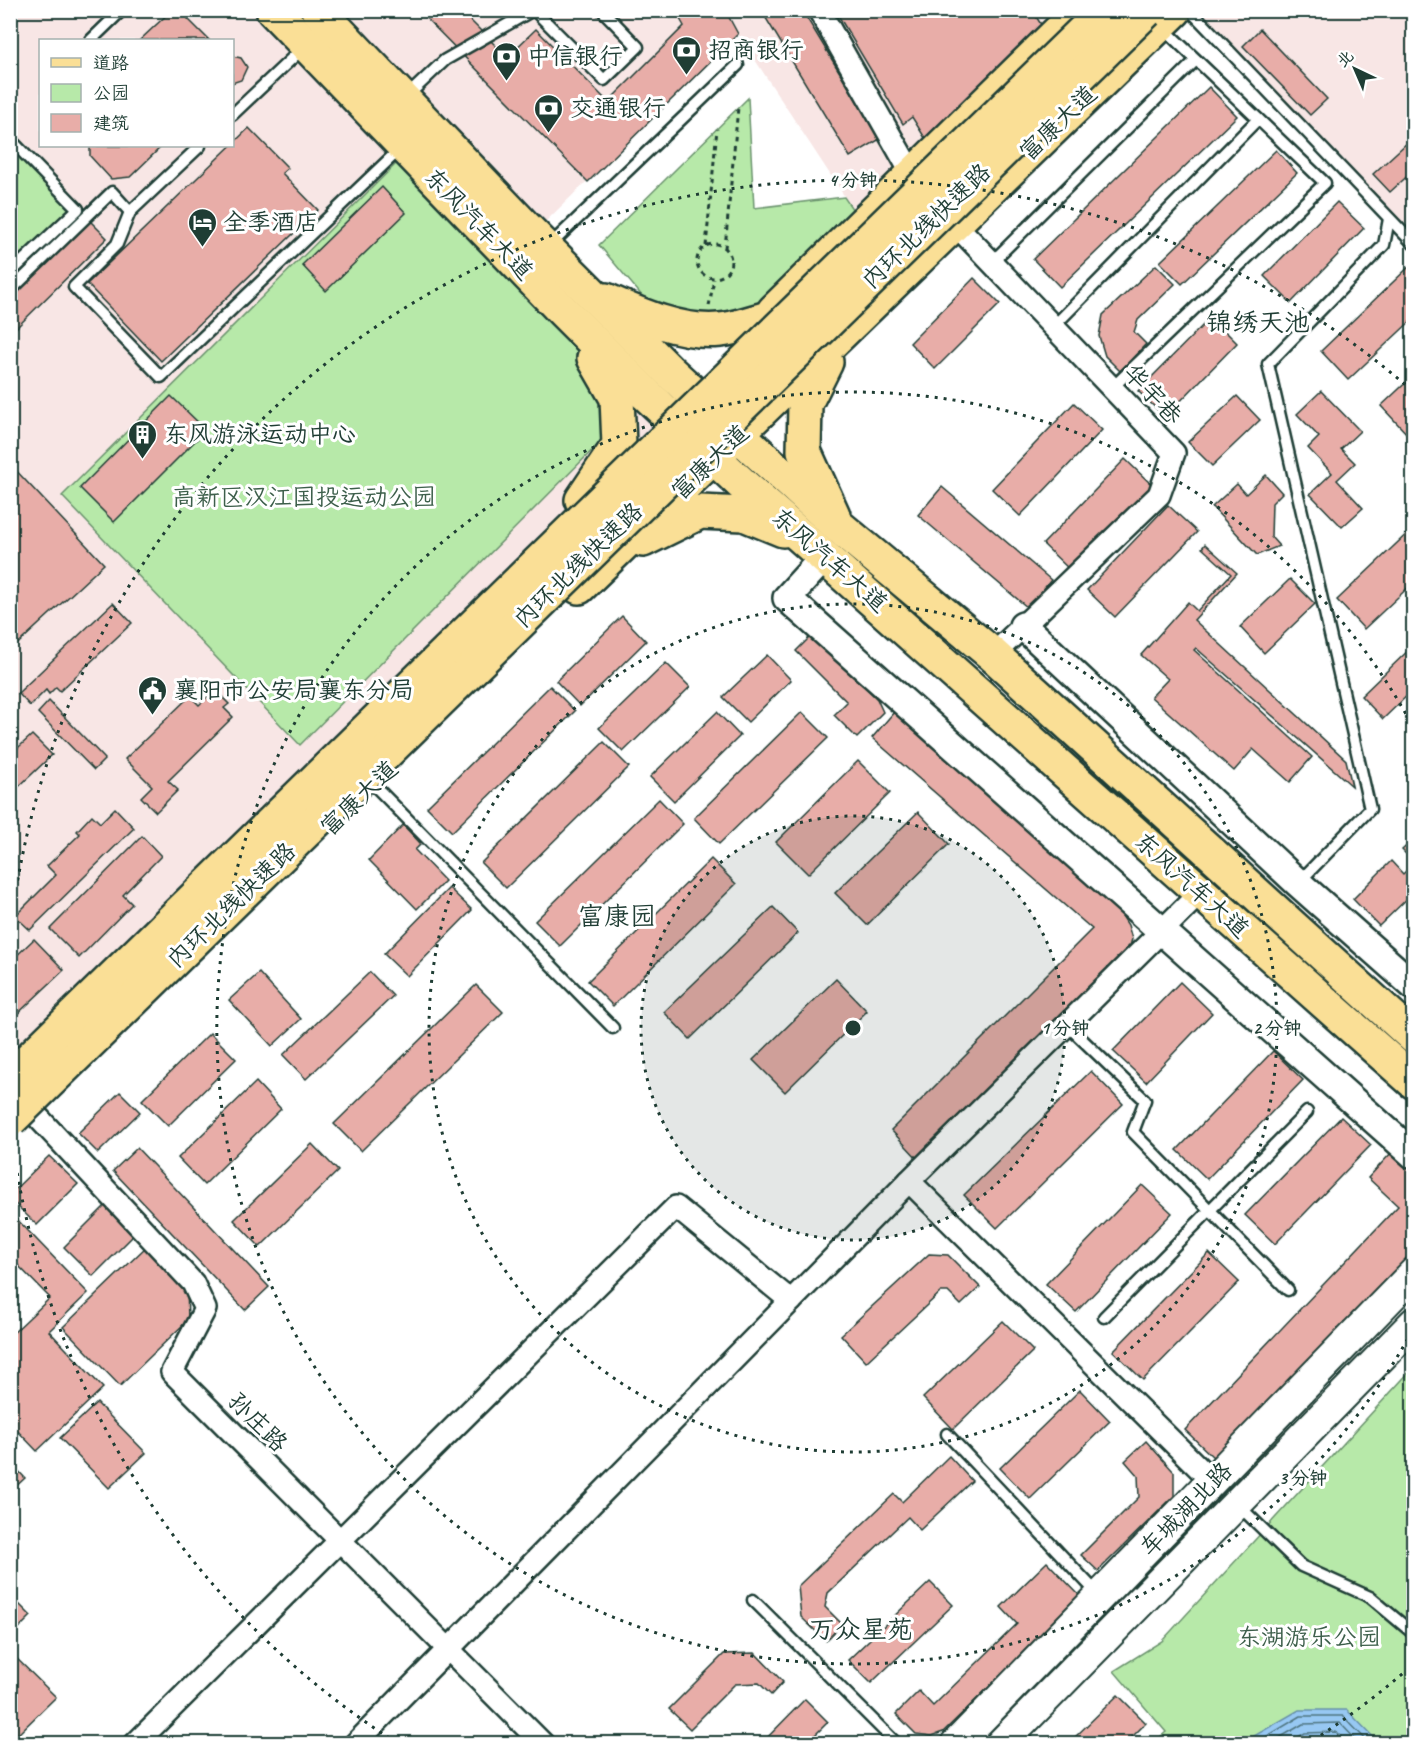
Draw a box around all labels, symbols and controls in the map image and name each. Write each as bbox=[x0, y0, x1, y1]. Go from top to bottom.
bank icon: 招商银行 bbox=[671, 34, 703, 76]
place label: 招商银行 bbox=[708, 35, 804, 65]
legend bbox=[39, 39, 234, 147]
north arrow bbox=[1325, 39, 1385, 99]
bank icon: 中信银行 bbox=[490, 40, 522, 82]
place label: 中信银行 bbox=[527, 41, 623, 71]
text: 北 bbox=[1333, 46, 1358, 72]
text: 道路 bbox=[93, 52, 129, 74]
street label: 富康大道 bbox=[1013, 79, 1103, 167]
text: 公园 bbox=[93, 82, 129, 104]
bank icon: 交通银行 bbox=[533, 92, 565, 134]
place label: 交通银行 bbox=[570, 93, 666, 123]
text: 建筑 bbox=[93, 112, 129, 134]
street label: 内环北线快速路 bbox=[855, 157, 997, 295]
street label: 东风汽车大道 bbox=[418, 162, 540, 286]
text: 4 分钟 bbox=[829, 169, 877, 191]
hotel icon: 全季酒店 bbox=[186, 206, 218, 248]
place label: 全季酒店 bbox=[223, 207, 319, 237]
district label: 锦绣天池 bbox=[1206, 306, 1310, 339]
street label: 华宇巷 bbox=[1117, 357, 1189, 431]
building icon: 东风游泳运动中心 bbox=[127, 418, 159, 460]
street label: 富康大道 bbox=[665, 418, 755, 506]
place label: 东风游泳运动中心 bbox=[164, 419, 356, 449]
park label: 高新区汉江国投运动公园 bbox=[172, 482, 436, 512]
street label: 内环北线快速路 bbox=[507, 496, 649, 634]
street label: 东风汽车大道 bbox=[766, 501, 894, 619]
public building icon: 襄阳市公安局襄东分局 bbox=[137, 674, 169, 716]
place label: 襄阳市公安局襄东分局 bbox=[174, 675, 414, 705]
street label: 富康大道 bbox=[314, 754, 404, 842]
street label: 东风汽车大道 bbox=[1128, 826, 1256, 944]
street label: 内环北线快速路 bbox=[160, 836, 302, 974]
district label: 富康园 bbox=[578, 900, 656, 933]
text: 1 分钟 bbox=[1041, 1017, 1089, 1039]
text: 2 分钟 bbox=[1253, 1017, 1301, 1039]
centre of rings bbox=[843, 1018, 863, 1038]
street label: 孙庄路 bbox=[222, 1386, 294, 1458]
street label: 车城湖北路 bbox=[1134, 1455, 1238, 1563]
text: 3 分钟 bbox=[1279, 1467, 1327, 1489]
district label: 万众星苑 bbox=[809, 1613, 913, 1646]
park label: 东湖游乐公园 bbox=[1237, 1622, 1381, 1652]

